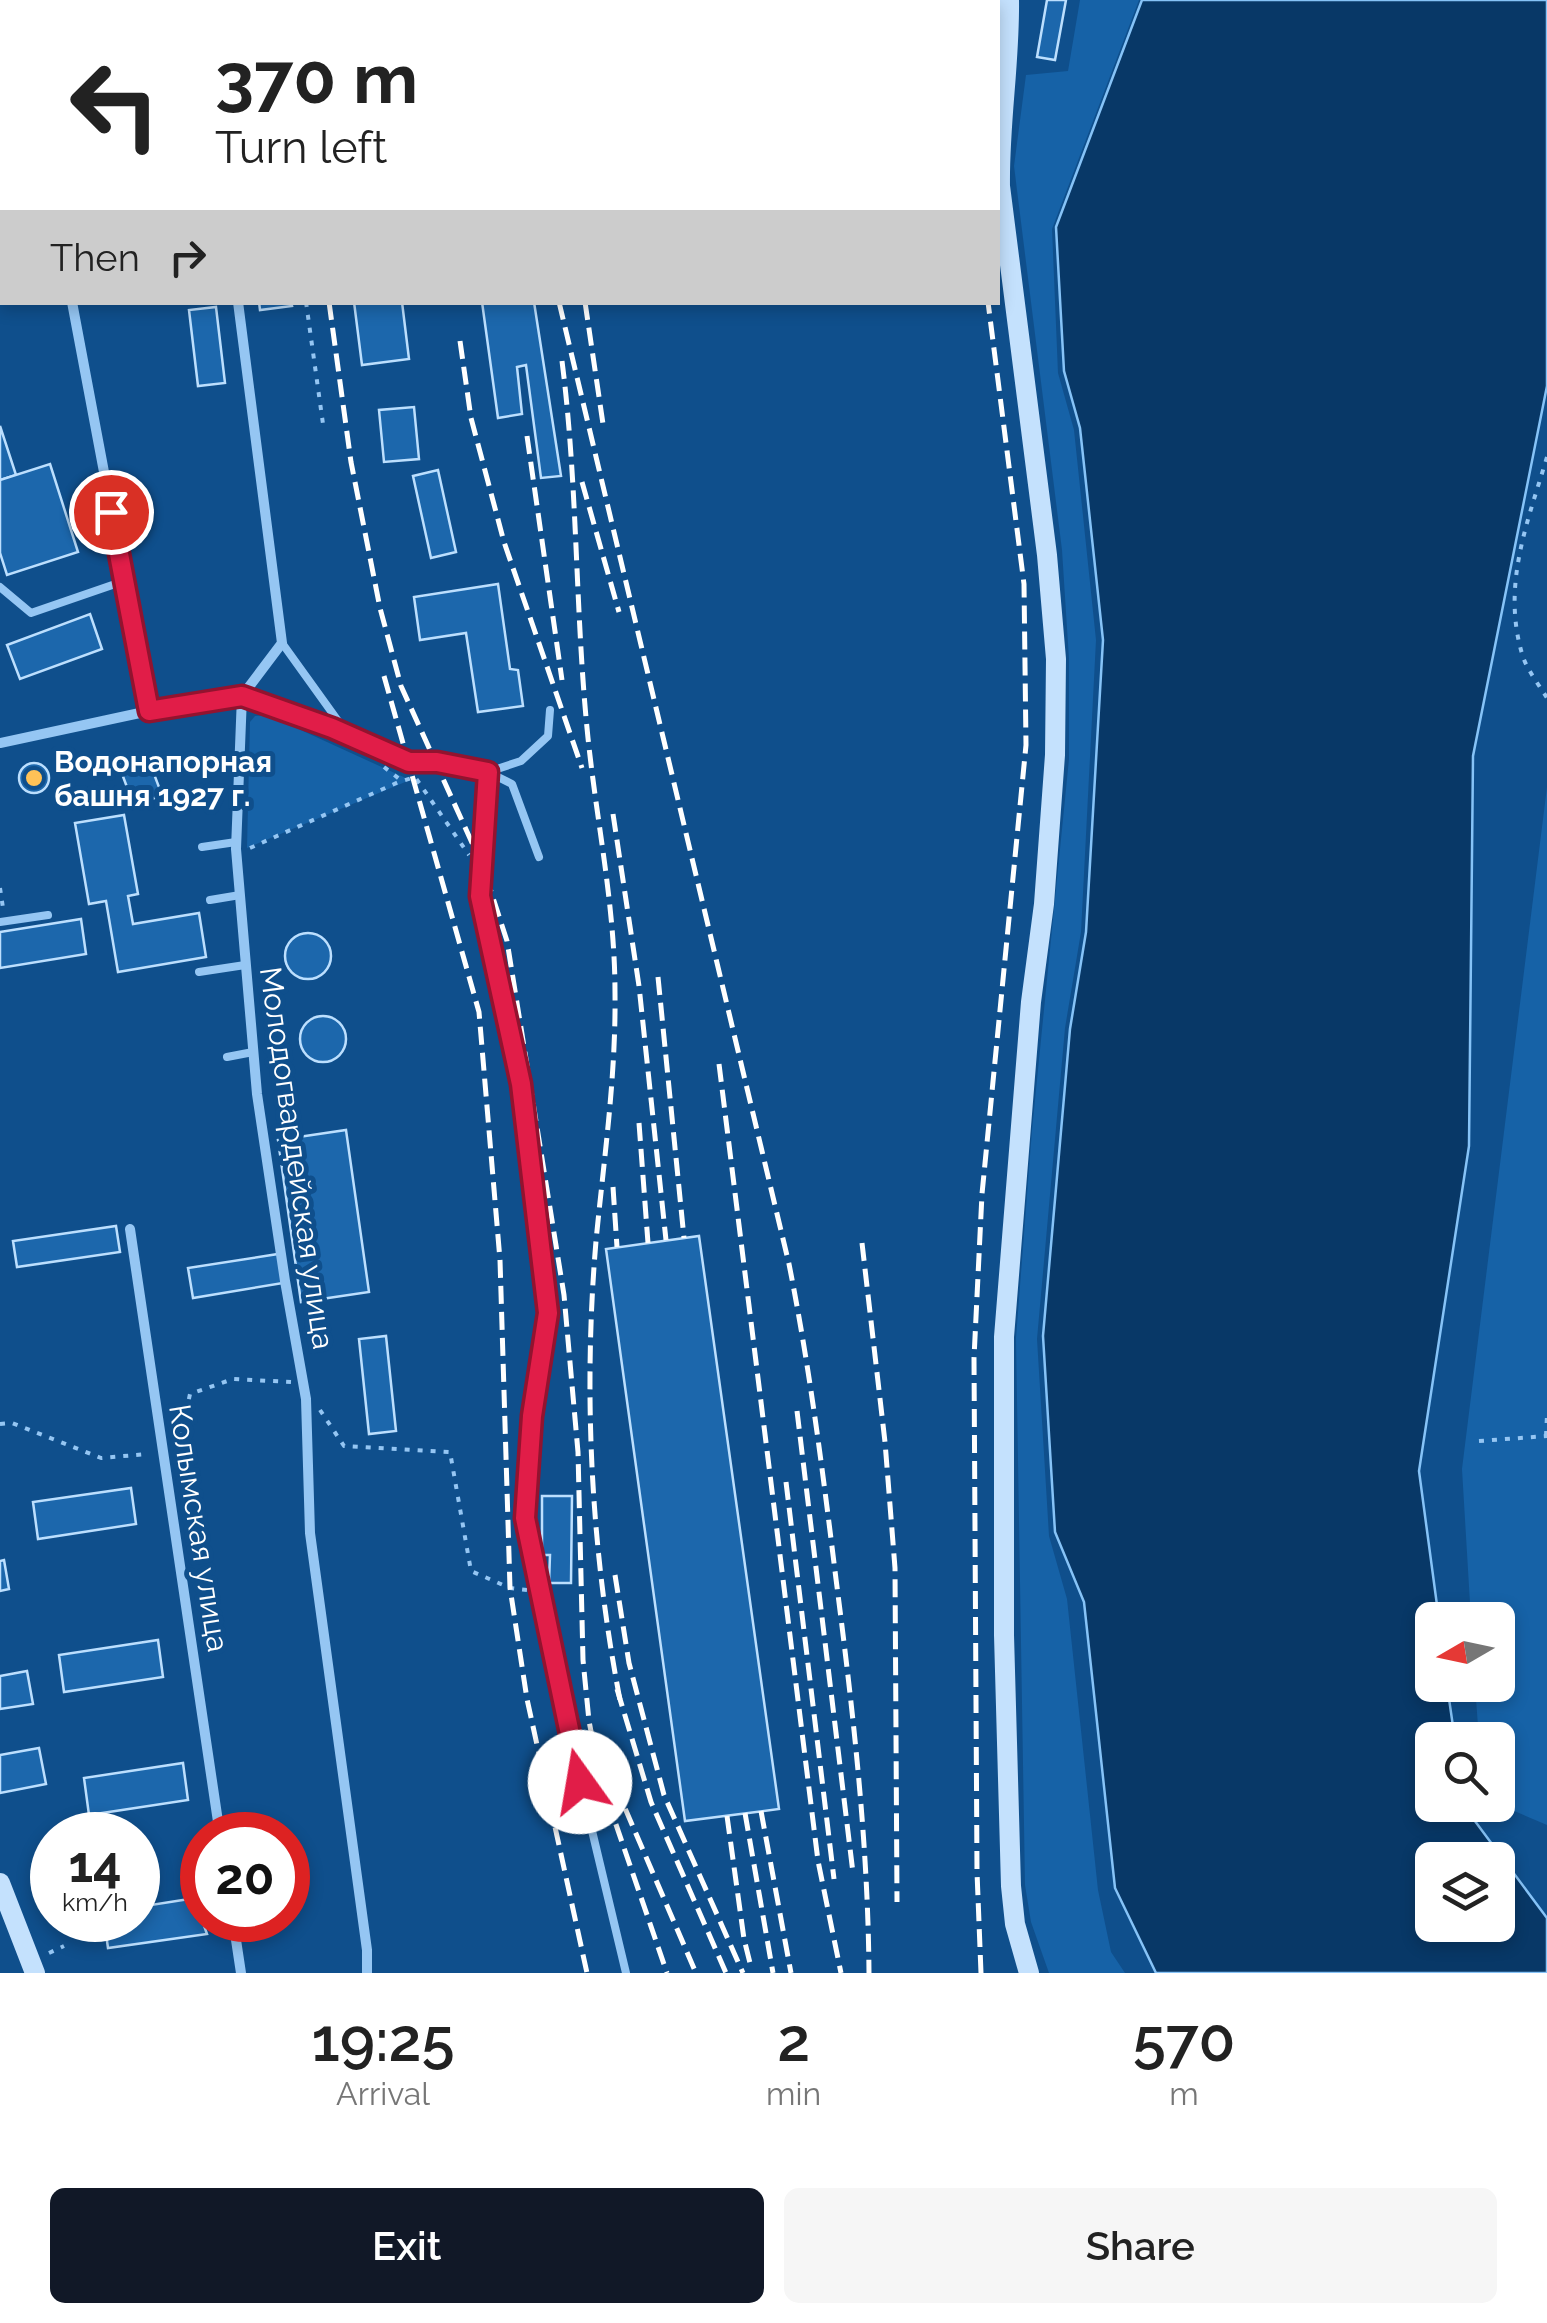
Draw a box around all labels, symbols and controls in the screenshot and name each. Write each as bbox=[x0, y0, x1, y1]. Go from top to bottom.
text: 370 m bbox=[215, 37, 418, 119]
icon: left bbox=[50, 40, 180, 170]
text: Turn left bbox=[215, 121, 387, 174]
icon: right bbox=[160, 230, 215, 285]
text: Then bbox=[50, 235, 140, 280]
pin bbox=[69, 470, 154, 555]
icon: arrive bbox=[84, 485, 139, 540]
place label: Водонапорная башня 1927 г. bbox=[54, 744, 272, 813]
marker: Водонапорная башня 1927 г. bbox=[23, 767, 45, 789]
street label: Молодогвардейская улица bbox=[253, 965, 341, 1351]
street label: Колымская улица bbox=[162, 1402, 236, 1654]
north arrow bbox=[1415, 1602, 1515, 1702]
map controls bbox=[1415, 1602, 1515, 1942]
button: search bbox=[1415, 1722, 1515, 1822]
position arrow bbox=[528, 1730, 632, 1834]
speed limit sign: 20 bbox=[180, 1812, 310, 1942]
text: 14 bbox=[68, 1835, 122, 1894]
button: layers bbox=[1415, 1842, 1515, 1942]
text: km/h bbox=[62, 1887, 128, 1917]
text: 19:25 bbox=[312, 2005, 455, 2075]
text: 2 bbox=[777, 2005, 810, 2075]
text: 570 bbox=[1133, 2005, 1235, 2075]
text: Arrival bbox=[336, 2075, 430, 2112]
text: min bbox=[766, 2075, 821, 2112]
text: m bbox=[1169, 2075, 1199, 2112]
button: Exit bbox=[50, 2188, 764, 2303]
button: Share bbox=[784, 2188, 1497, 2303]

